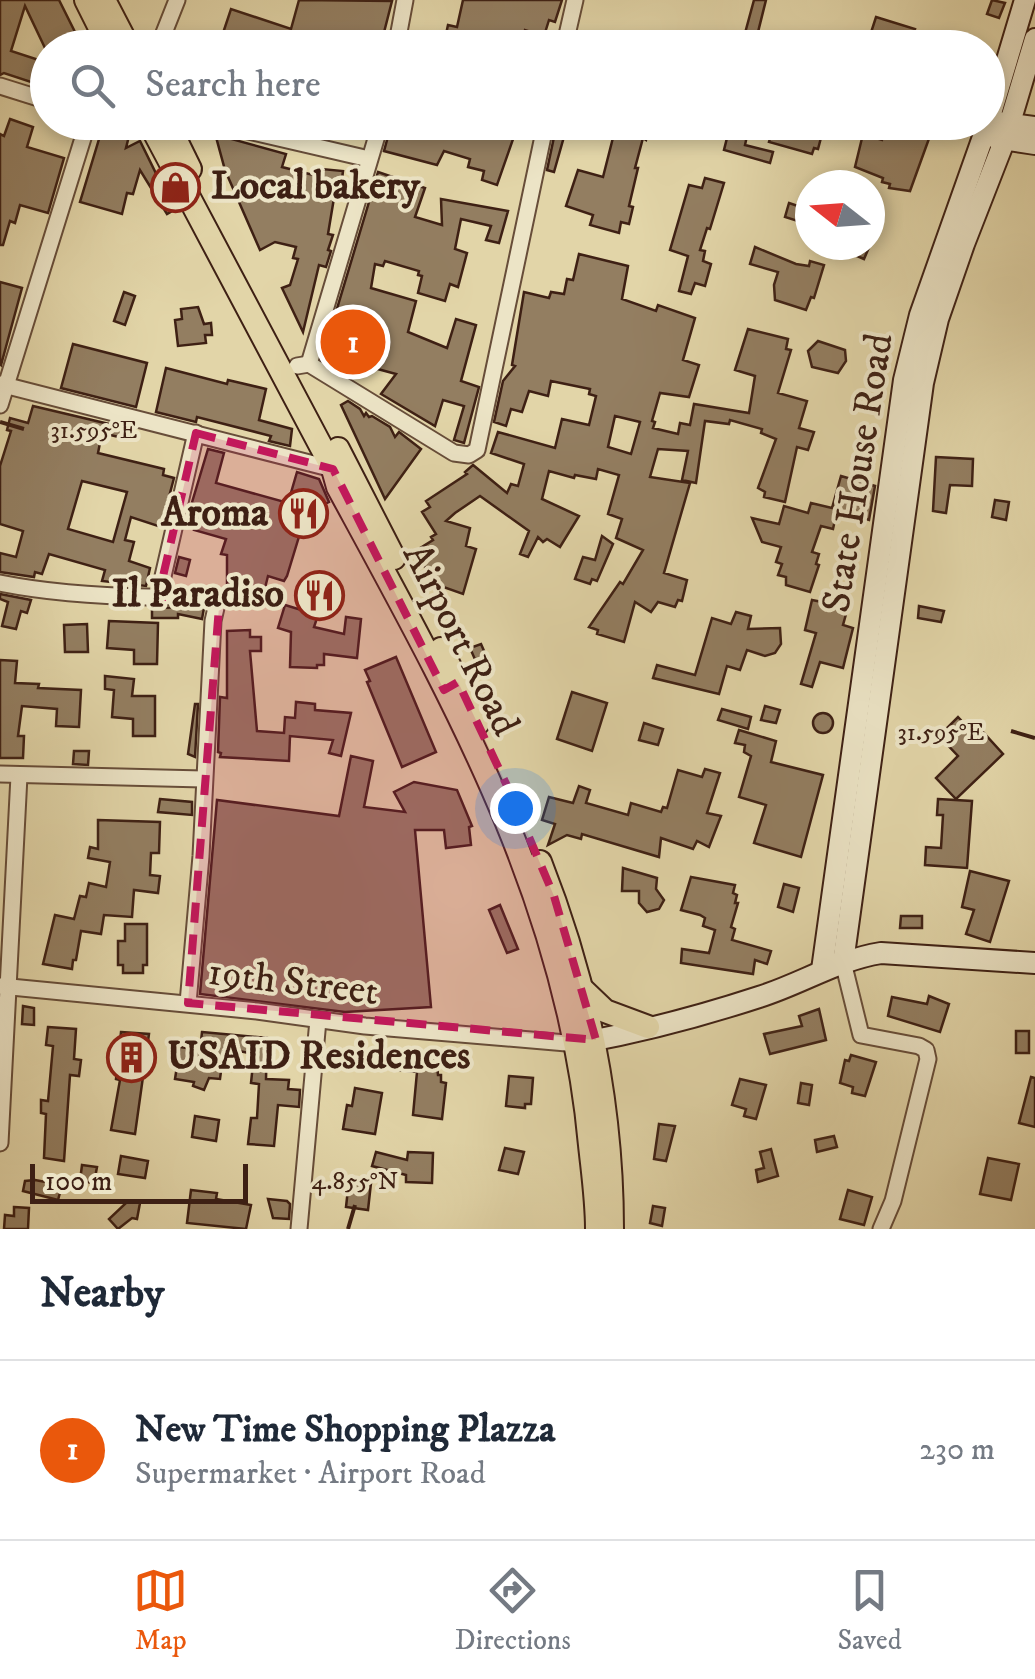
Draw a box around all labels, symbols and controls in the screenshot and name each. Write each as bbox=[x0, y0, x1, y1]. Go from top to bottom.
search box bbox=[30, 30, 1005, 140]
icon: search bbox=[65, 58, 120, 113]
text: Search here bbox=[145, 61, 321, 109]
shop icon: Local bakery bbox=[150, 161, 202, 213]
place label: Local bakery bbox=[211, 162, 421, 212]
north arrow bbox=[795, 170, 885, 260]
pin: 1 bbox=[320, 304, 386, 380]
street label: State House Road bbox=[812, 330, 906, 616]
text: 31.595°E bbox=[50, 415, 138, 446]
restaurant icon: Aroma bbox=[277, 488, 329, 540]
place label: Aroma bbox=[160, 489, 269, 539]
street label: Airport Road bbox=[390, 535, 530, 745]
restaurant icon: Il Paradiso bbox=[293, 569, 345, 621]
place label: Il Paradiso bbox=[112, 570, 284, 620]
text: 31.595°E bbox=[897, 717, 985, 748]
your location bbox=[490, 783, 541, 834]
street label: 19th Street bbox=[205, 948, 381, 1018]
building icon: USAID Residences bbox=[106, 1031, 158, 1083]
place label: USAID Residences bbox=[167, 1032, 470, 1082]
scale bar bbox=[30, 1159, 248, 1204]
text: 100 m bbox=[45, 1164, 112, 1199]
text: 4.855°N bbox=[312, 1166, 398, 1197]
text: Nearby bbox=[40, 1268, 164, 1320]
text: New Time Shopping Plazza bbox=[135, 1406, 555, 1454]
text: 1 bbox=[67, 1430, 78, 1470]
text: 230 m bbox=[919, 1430, 995, 1470]
text: Supermarket · Airport Road bbox=[135, 1454, 486, 1494]
tab: Map bbox=[133, 1563, 188, 1658]
tab: Directions bbox=[455, 1563, 571, 1658]
tab: Saved bbox=[837, 1563, 902, 1658]

